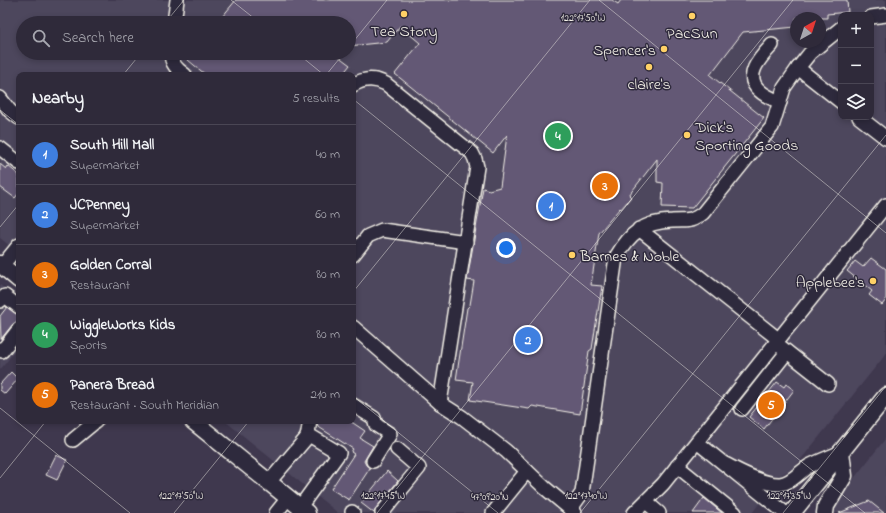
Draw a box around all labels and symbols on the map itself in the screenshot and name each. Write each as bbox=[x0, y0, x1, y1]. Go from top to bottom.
marker: Tea Story bbox=[399, 9, 409, 19]
text: 122°17'50"W bbox=[561, 11, 605, 26]
marker: PacSun bbox=[687, 11, 697, 21]
north arrow bbox=[790, 12, 826, 48]
place label: Tea Story bbox=[371, 20, 437, 44]
place label: PacSun bbox=[666, 22, 718, 46]
place label: Spencer's bbox=[593, 39, 656, 63]
marker: Spencer's bbox=[659, 44, 669, 54]
marker: claire's bbox=[644, 62, 654, 72]
place label: claire's bbox=[627, 73, 671, 97]
place label: Dick's Sporting Goods bbox=[694, 116, 798, 158]
pin: 4 bbox=[545, 121, 571, 151]
marker: Dick's Sporting Goods bbox=[682, 130, 692, 140]
pin: 3 bbox=[592, 171, 618, 201]
pin: 1 bbox=[538, 191, 564, 221]
your location bbox=[496, 238, 516, 258]
place label: Barnes & Noble bbox=[579, 245, 680, 269]
marker: Barnes & Noble bbox=[567, 250, 577, 260]
place label: Applebee's bbox=[796, 271, 865, 295]
marker: Applebee's bbox=[868, 276, 878, 286]
pin: 2 bbox=[515, 325, 541, 355]
pin: 5 bbox=[758, 390, 784, 420]
text: 122°17'50"W bbox=[159, 489, 203, 504]
text: 122°17'45"W bbox=[361, 489, 405, 504]
text: 122°17'40"W bbox=[565, 489, 608, 504]
text: 122°17'35"W bbox=[767, 489, 811, 504]
text: 47°09'20"N bbox=[471, 490, 509, 505]

